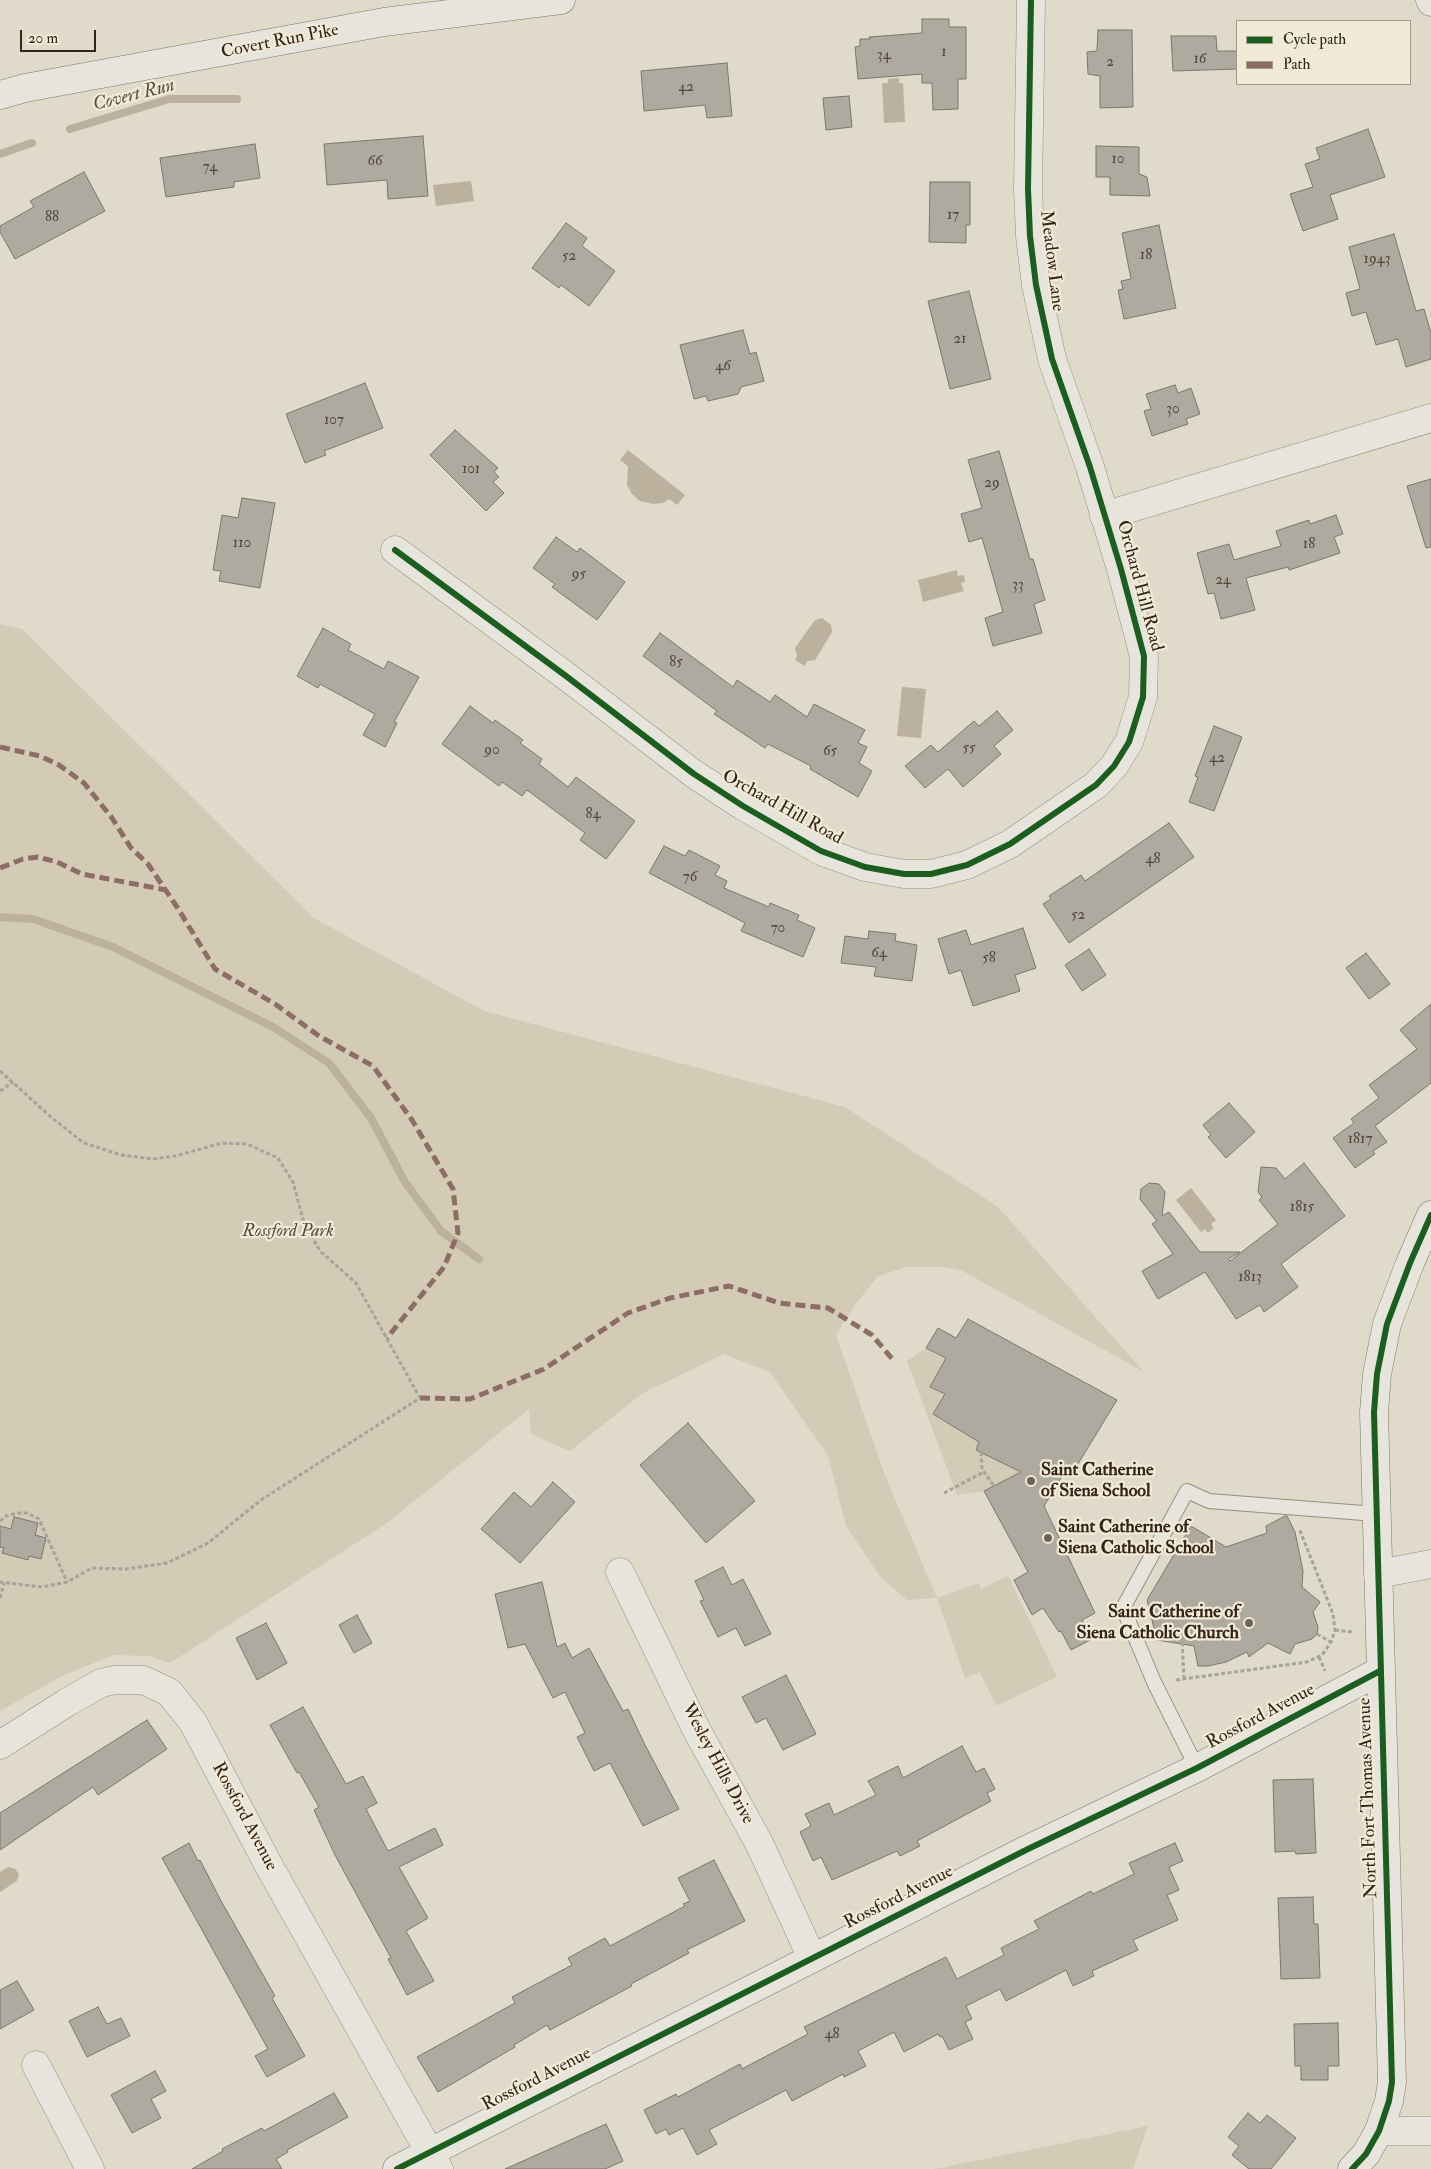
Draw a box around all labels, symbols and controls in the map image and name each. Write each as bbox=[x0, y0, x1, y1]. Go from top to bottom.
scale bar bbox=[22, 20, 99, 52]
street label: Covert Run Pike bbox=[219, 20, 341, 64]
legend bbox=[1236, 20, 1411, 85]
text: 20 m bbox=[28, 29, 58, 48]
text: Cycle path bbox=[1283, 30, 1346, 49]
house number: 1 bbox=[941, 44, 947, 62]
house number: 34 bbox=[877, 47, 891, 65]
house number: 16 bbox=[1194, 51, 1206, 69]
house number: 2 bbox=[1106, 54, 1114, 72]
text: Path bbox=[1283, 55, 1310, 74]
water label: Covert Run bbox=[91, 75, 177, 117]
house number: 42 bbox=[678, 79, 694, 97]
house number: 10 bbox=[1112, 151, 1124, 169]
house number: 66 bbox=[367, 153, 383, 171]
house number: 74 bbox=[203, 159, 217, 177]
house number: 17 bbox=[947, 207, 959, 225]
house number: 88 bbox=[45, 209, 59, 227]
street label: Meadow Lane bbox=[1034, 209, 1068, 313]
house number: 18 bbox=[1140, 247, 1152, 265]
house number: 52 bbox=[562, 248, 576, 266]
house number: 1943 bbox=[1364, 251, 1390, 269]
house number: 21 bbox=[954, 331, 966, 349]
house number: 46 bbox=[715, 358, 731, 376]
house number: 30 bbox=[1166, 401, 1180, 419]
house number: 107 bbox=[324, 412, 344, 430]
house number: 101 bbox=[462, 461, 480, 479]
house number: 29 bbox=[984, 475, 1000, 493]
street label: Orchard Hill Road bbox=[1111, 518, 1167, 654]
house number: 110 bbox=[233, 535, 251, 553]
house number: 18 bbox=[1303, 536, 1315, 554]
house number: 95 bbox=[572, 566, 586, 584]
house number: 24 bbox=[1215, 572, 1231, 590]
house number: 33 bbox=[1012, 577, 1024, 595]
house number: 85 bbox=[669, 654, 683, 672]
house number: 55 bbox=[962, 740, 976, 758]
house number: 90 bbox=[484, 742, 500, 760]
house number: 65 bbox=[823, 743, 837, 761]
house number: 42 bbox=[1209, 750, 1225, 768]
street label: Orchard Hill Road bbox=[718, 766, 846, 850]
house number: 84 bbox=[585, 806, 601, 824]
house number: 48 bbox=[1145, 851, 1161, 869]
house number: 76 bbox=[683, 869, 697, 887]
house number: 52 bbox=[1071, 907, 1085, 925]
house number: 70 bbox=[771, 920, 785, 938]
house number: 64 bbox=[871, 945, 887, 963]
house number: 58 bbox=[982, 950, 996, 968]
house number: 1817 bbox=[1348, 1131, 1372, 1149]
house number: 1815 bbox=[1290, 1199, 1314, 1217]
park label: Rossford Park bbox=[242, 1221, 334, 1243]
house number: 1813 bbox=[1238, 1269, 1262, 1287]
place label: Saint Catherine of Siena School bbox=[1041, 1460, 1154, 1502]
marker: Saint Catherine of Siena School bbox=[1025, 1475, 1037, 1487]
place label: Saint Catherine of Siena Catholic School bbox=[1058, 1517, 1214, 1560]
marker: Saint Catherine of Siena Catholic School bbox=[1042, 1532, 1054, 1544]
place label: Saint Catherine of Siena Catholic Church bbox=[1076, 1602, 1239, 1645]
marker: Saint Catherine of Siena Catholic Church bbox=[1243, 1617, 1255, 1629]
street label: Rossford Avenue bbox=[1203, 1679, 1319, 1755]
street label: North Fort Thomas Avenue bbox=[1355, 1697, 1383, 1899]
street label: Wesley Hills Drive bbox=[676, 1700, 758, 1828]
street label: Rossford Avenue bbox=[206, 1759, 282, 1875]
street label: Rossford Avenue bbox=[841, 1861, 957, 1935]
house number: 48 bbox=[824, 2026, 840, 2044]
street label: Rossford Avenue bbox=[479, 2043, 595, 2117]

